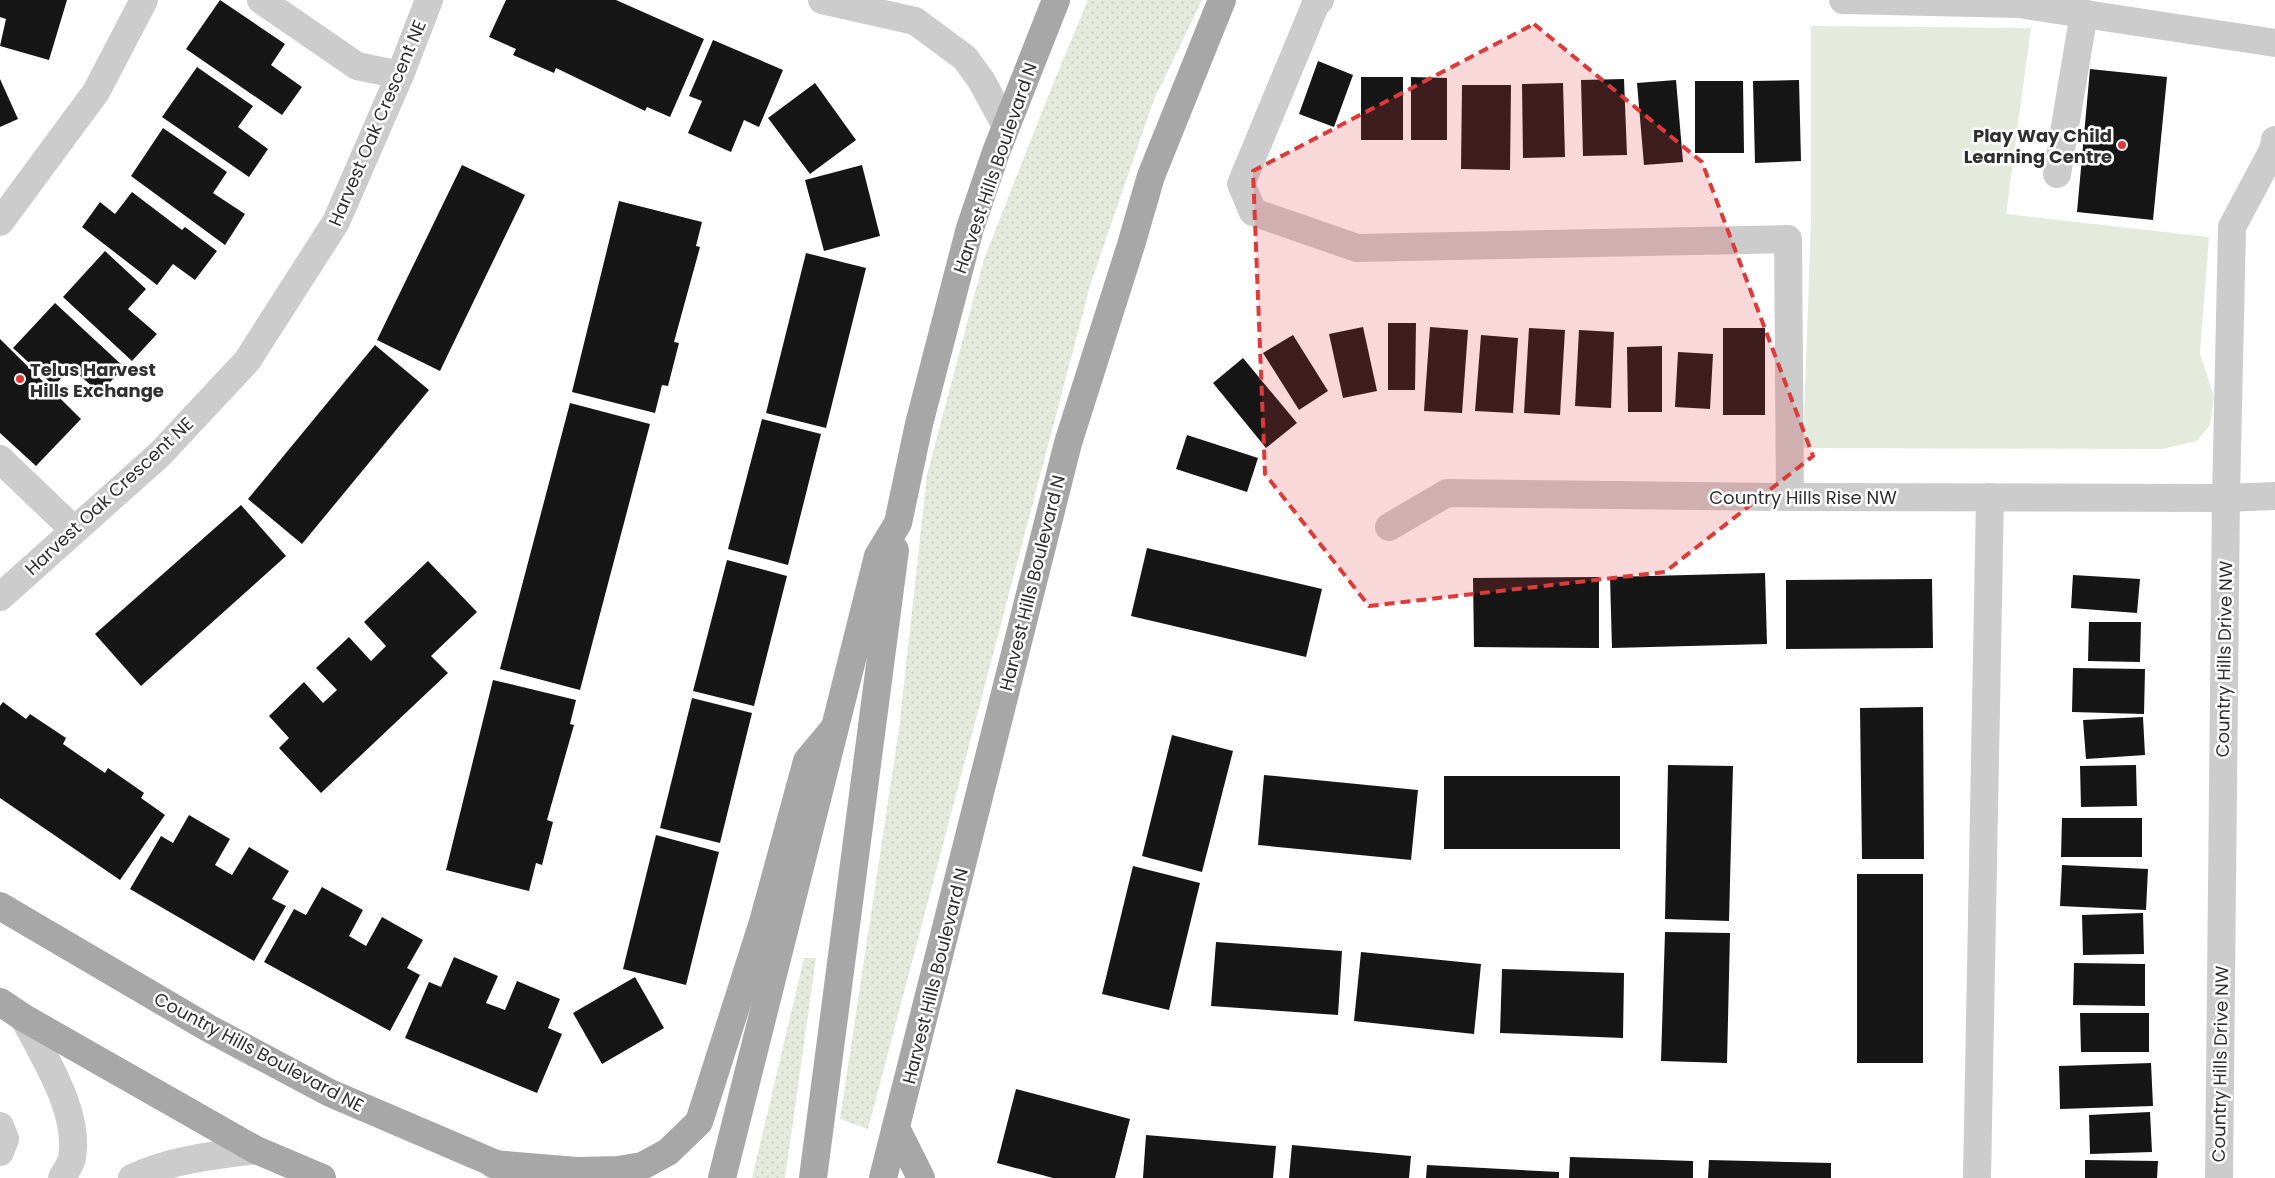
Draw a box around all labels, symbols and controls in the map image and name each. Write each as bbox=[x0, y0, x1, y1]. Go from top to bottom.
street label: Harvest Oak Crescent NE bbox=[322, 16, 432, 230]
street label: Harvest Hills Boulevard N bbox=[947, 59, 1043, 277]
place label: Play Way Child Learning Centre bbox=[1964, 123, 2112, 169]
marker: Play Way Child Learning Centre bbox=[2116, 139, 2128, 151]
place label: Telus Harvest Hills Exchange bbox=[30, 357, 164, 403]
marker: Telus Harvest Hills Exchange bbox=[14, 373, 26, 385]
street label: Harvest Oak Crescent NE bbox=[19, 411, 199, 581]
street label: Harvest Hills Boulevard N bbox=[993, 472, 1071, 694]
street label: Country Hills Rise NW bbox=[1709, 485, 1897, 510]
street label: Country Hills Drive NW bbox=[2210, 560, 2238, 758]
street label: Harvest Hills Boulevard N bbox=[896, 865, 974, 1087]
street label: Country Hills Drive NW bbox=[2206, 965, 2234, 1163]
street label: Country Hills Boulevard NE bbox=[150, 986, 368, 1118]

